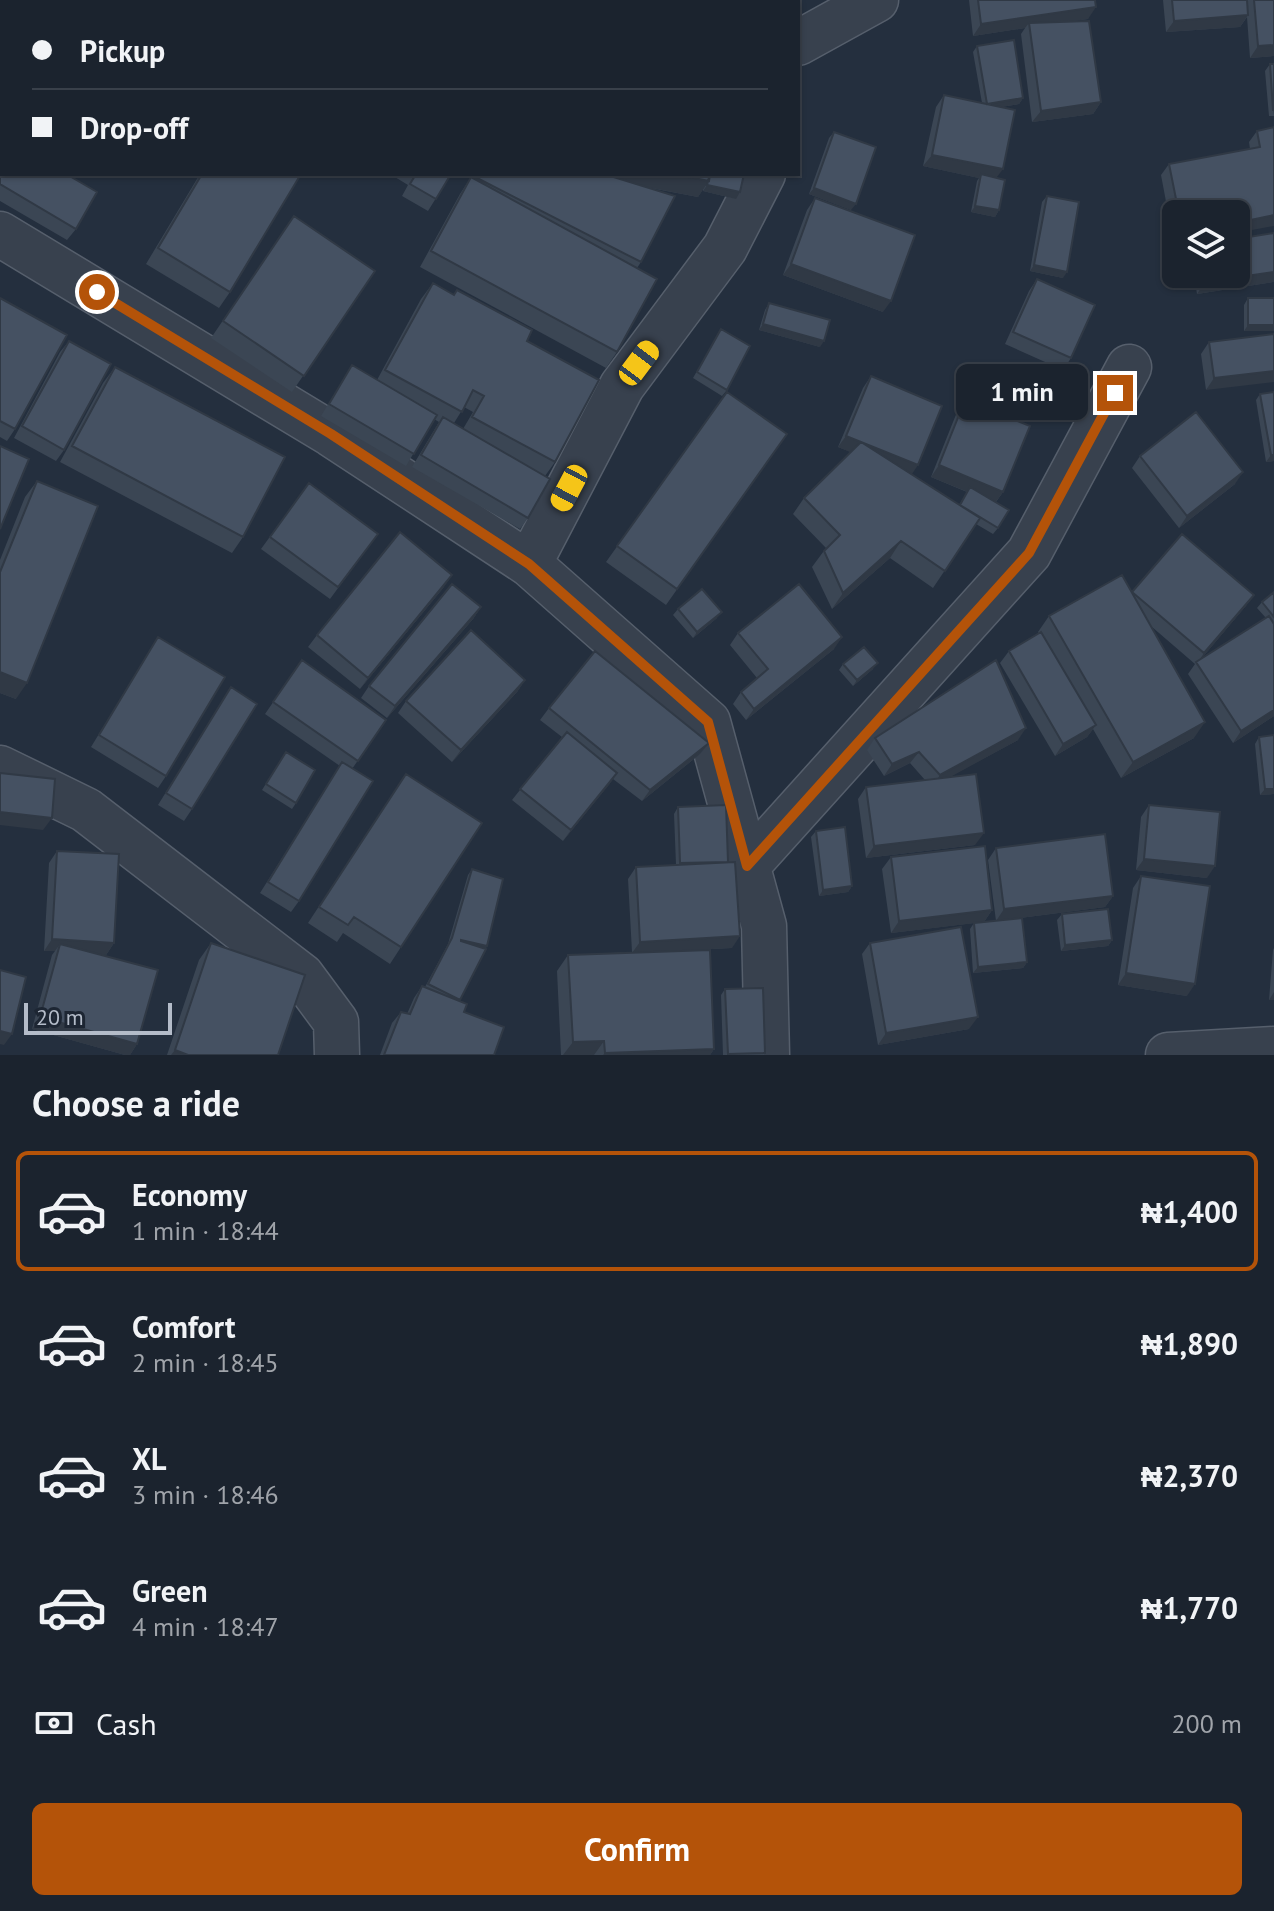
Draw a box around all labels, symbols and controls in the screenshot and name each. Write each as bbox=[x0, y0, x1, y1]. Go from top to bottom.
text: Pickup bbox=[80, 31, 165, 70]
text: Drop-off bbox=[80, 108, 188, 147]
map controls bbox=[1162, 200, 1250, 288]
button: layers bbox=[1162, 200, 1250, 288]
route start bbox=[79, 274, 115, 310]
car bbox=[615, 337, 663, 389]
callout: 1 min bbox=[955, 365, 1087, 421]
text: 1 min bbox=[990, 375, 1054, 408]
route end bbox=[1097, 375, 1133, 411]
car bbox=[547, 461, 591, 515]
scale bar bbox=[24, 999, 172, 1035]
text: 20 m bbox=[36, 1003, 84, 1031]
text: Choose a ride bbox=[32, 1079, 240, 1126]
icon: car bbox=[36, 1175, 108, 1247]
text: Economy bbox=[132, 1175, 247, 1214]
text: ₦1,400 bbox=[1141, 1192, 1238, 1231]
text: 1 min · 18:44 bbox=[132, 1214, 279, 1247]
icon: car bbox=[36, 1307, 108, 1379]
text: Comfort bbox=[132, 1307, 235, 1346]
text: ₦1,890 bbox=[1141, 1324, 1238, 1363]
text: 2 min · 18:45 bbox=[132, 1346, 279, 1379]
icon: car bbox=[36, 1439, 108, 1511]
text: XL bbox=[132, 1439, 166, 1478]
text: ₦2,370 bbox=[1141, 1456, 1238, 1495]
text: 3 min · 18:46 bbox=[132, 1478, 279, 1511]
icon: car bbox=[36, 1571, 108, 1643]
text: Green bbox=[132, 1571, 207, 1610]
text: ₦1,770 bbox=[1141, 1588, 1238, 1627]
text: 4 min · 18:47 bbox=[132, 1610, 279, 1643]
icon: cash bbox=[32, 1701, 76, 1745]
text: Cash bbox=[96, 1704, 157, 1743]
text: 200 m bbox=[1171, 1707, 1242, 1740]
button: Confirm bbox=[32, 1803, 1242, 1895]

